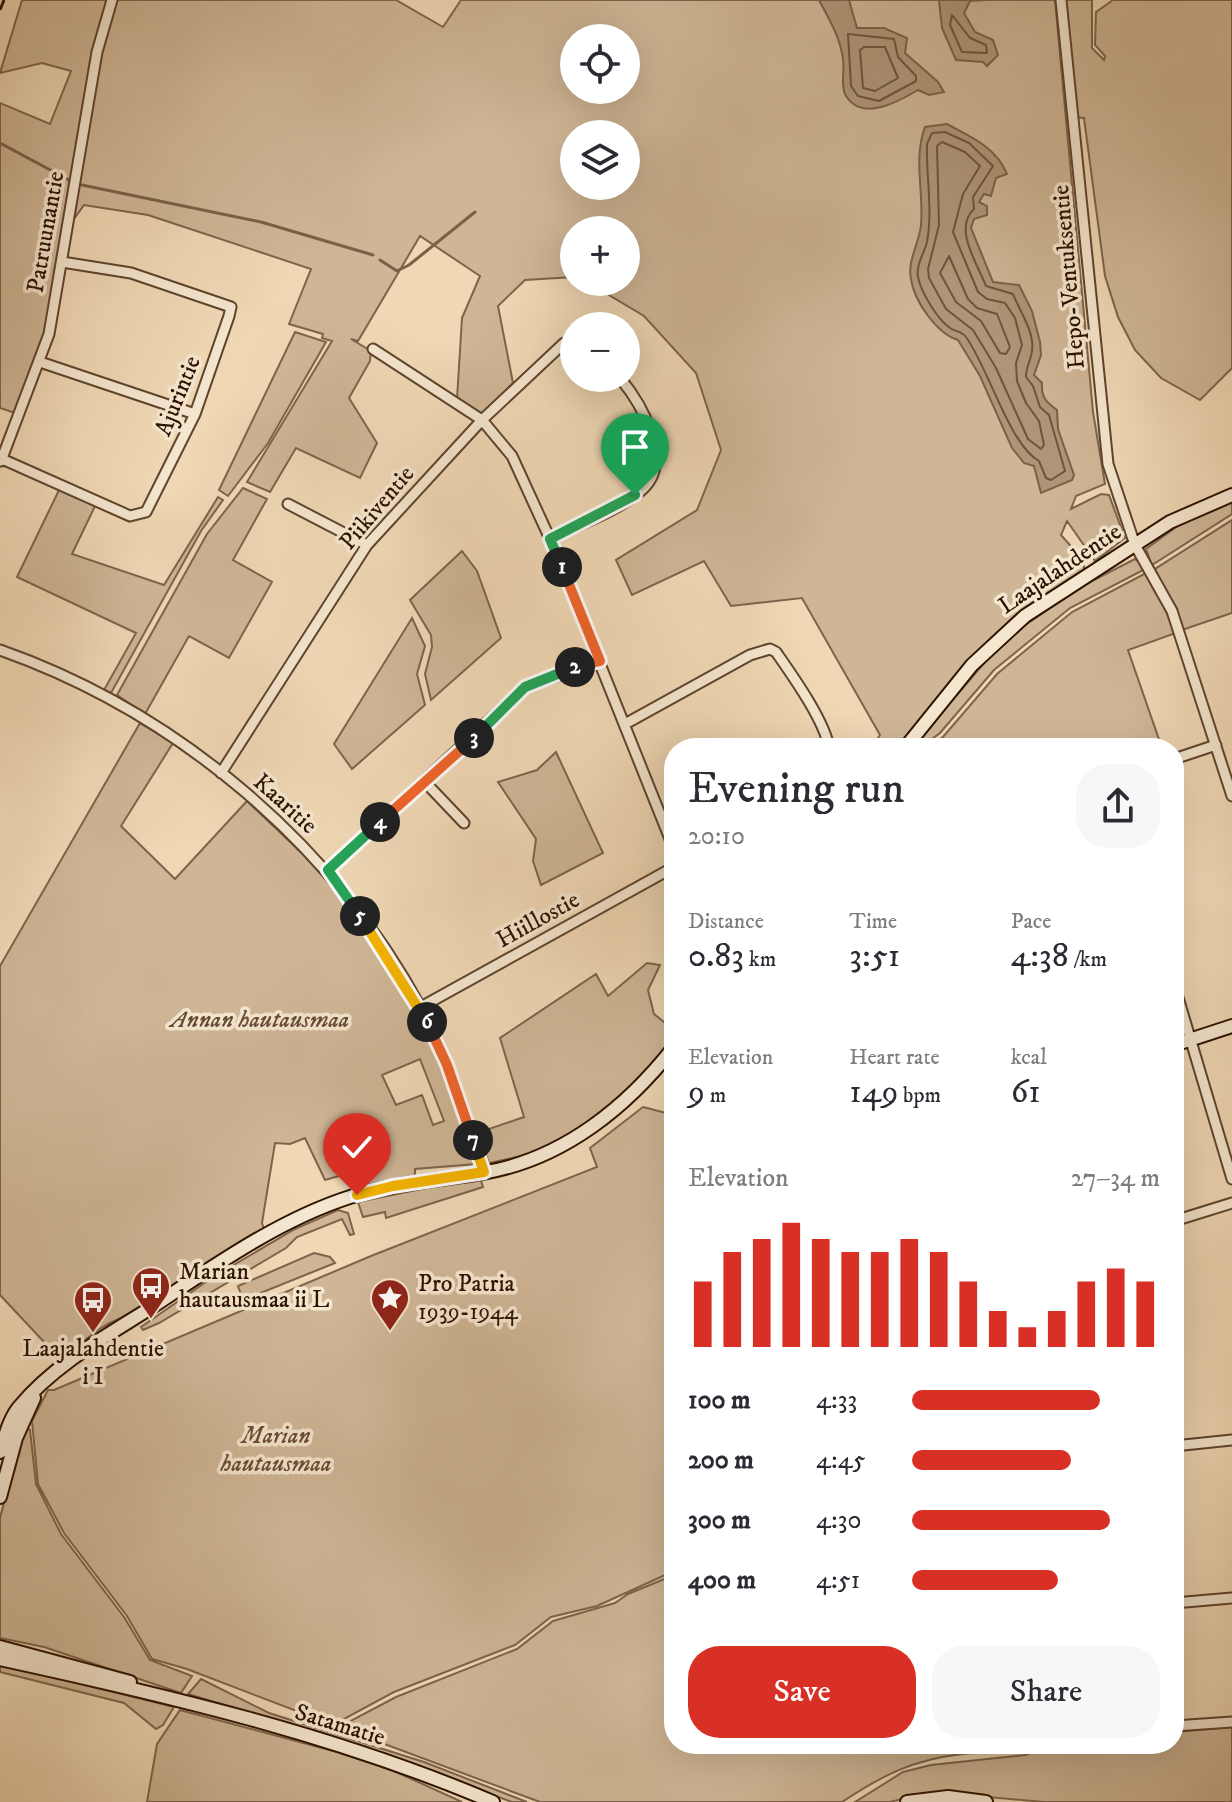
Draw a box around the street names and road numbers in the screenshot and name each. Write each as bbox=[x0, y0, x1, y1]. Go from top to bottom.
street label: Patruunantie bbox=[21, 169, 71, 295]
street label: Hepo-Ventuksentie bbox=[1046, 184, 1092, 370]
street label: Ajurintie bbox=[148, 351, 208, 441]
street label: Piikiventie bbox=[333, 460, 421, 556]
street label: Laajalahdentie bbox=[993, 517, 1127, 621]
street label: Kaaritie bbox=[247, 767, 323, 841]
street label: Hiillostie bbox=[491, 885, 585, 955]
street label: Satamatie bbox=[291, 1697, 389, 1753]

